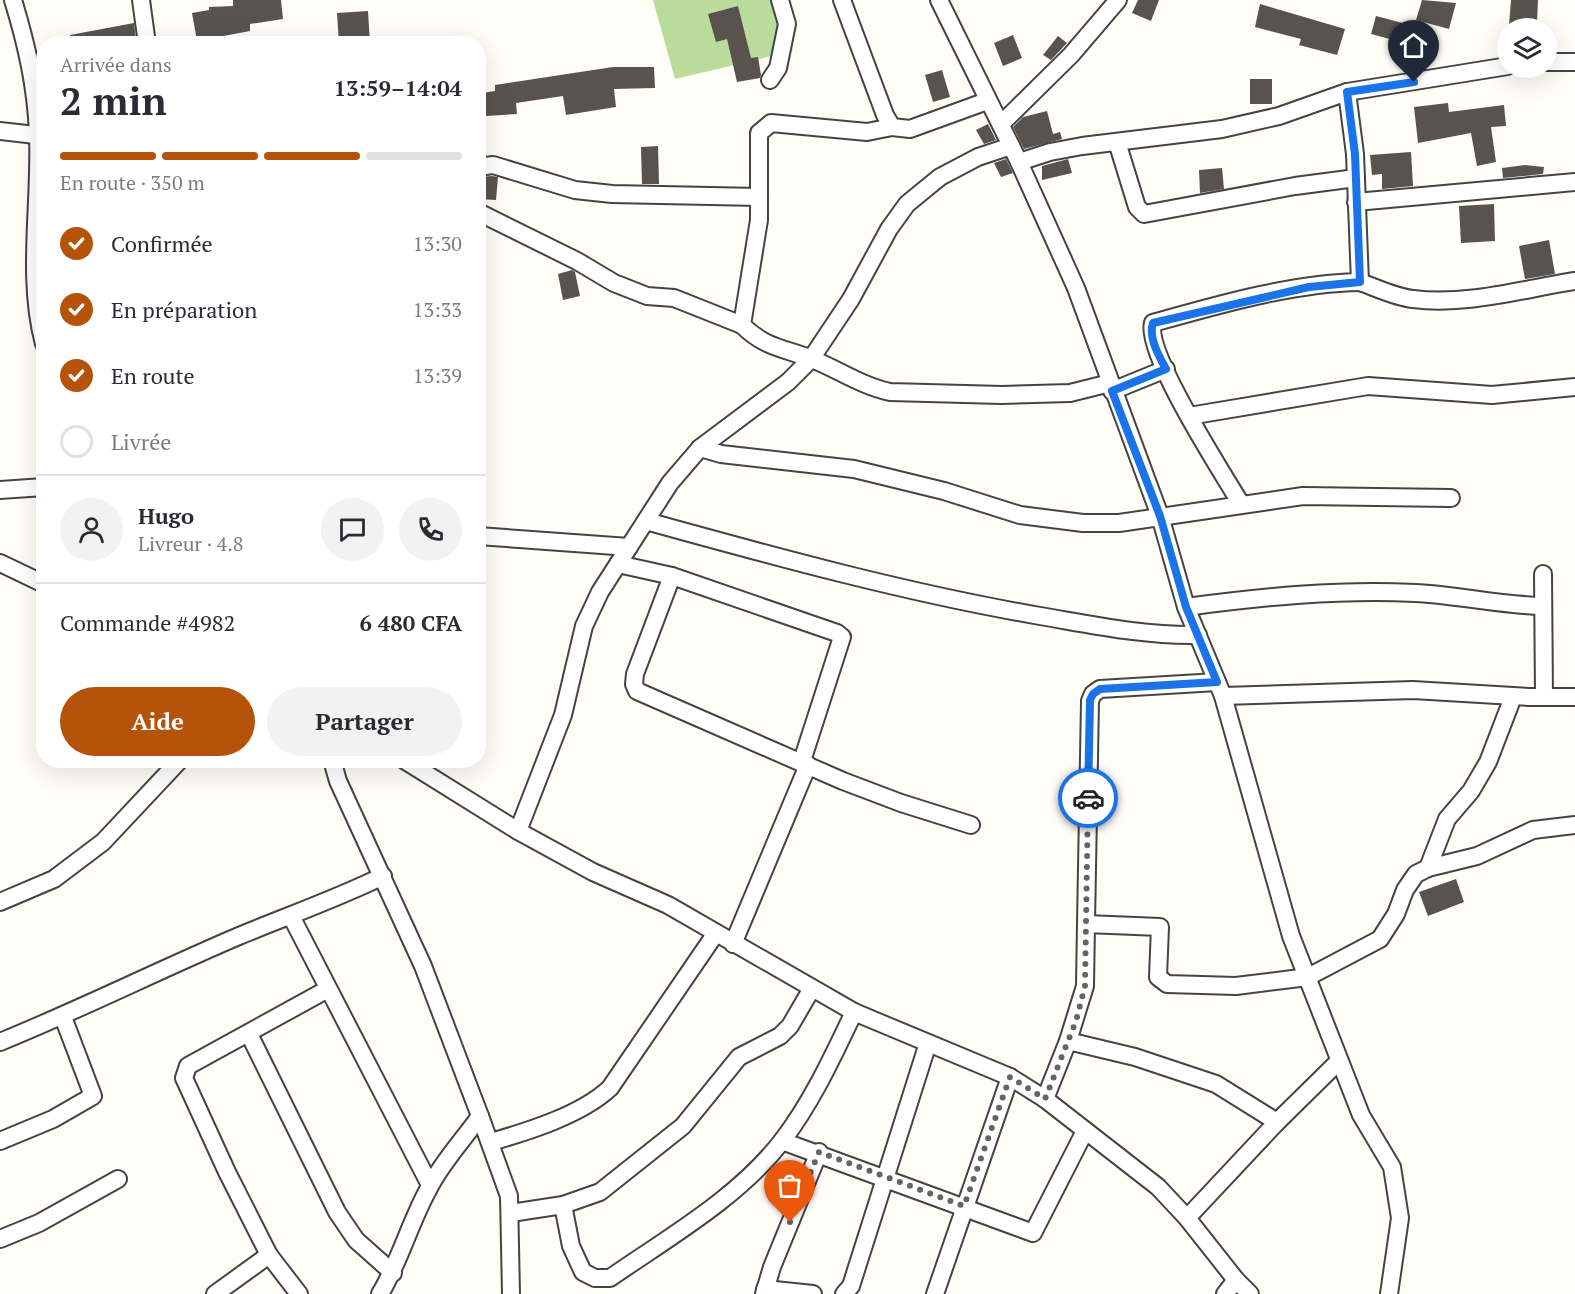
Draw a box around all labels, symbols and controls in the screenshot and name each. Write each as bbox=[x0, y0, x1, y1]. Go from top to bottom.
map controls bbox=[1497, 18, 1557, 78]
button: layers bbox=[1497, 18, 1557, 78]
pin bbox=[1388, 20, 1439, 82]
icon: home bbox=[1397, 29, 1430, 62]
text: Arrivée dans bbox=[60, 51, 172, 78]
text: 13:59–14:04 bbox=[334, 73, 462, 102]
text: 2 min bbox=[60, 74, 167, 126]
text: En route · 350 m bbox=[60, 169, 205, 196]
icon: check bbox=[60, 227, 93, 260]
text: Confirmée bbox=[111, 229, 213, 258]
text: 13:30 bbox=[413, 230, 462, 257]
icon: check bbox=[60, 293, 93, 326]
text: En préparation bbox=[111, 295, 257, 324]
text: 13:33 bbox=[413, 296, 462, 323]
icon: check bbox=[60, 359, 93, 392]
text: En route bbox=[111, 361, 195, 390]
text: 13:39 bbox=[413, 362, 462, 389]
text: Livrée bbox=[111, 427, 171, 456]
button: person bbox=[60, 498, 123, 561]
button: chat bbox=[321, 498, 384, 561]
button: phone bbox=[399, 498, 462, 561]
text: Hugo bbox=[138, 501, 194, 530]
text: Livreur · 4.8 bbox=[138, 530, 243, 557]
text: Commande #4982 bbox=[60, 608, 235, 637]
text: 6 480 CFA bbox=[359, 608, 462, 637]
button: Aide bbox=[60, 687, 255, 756]
button: Partager bbox=[267, 687, 462, 756]
courier bbox=[1058, 768, 1118, 828]
icon: car bbox=[1072, 782, 1105, 815]
pin bbox=[764, 1160, 815, 1222]
icon: bag bbox=[773, 1169, 806, 1202]

